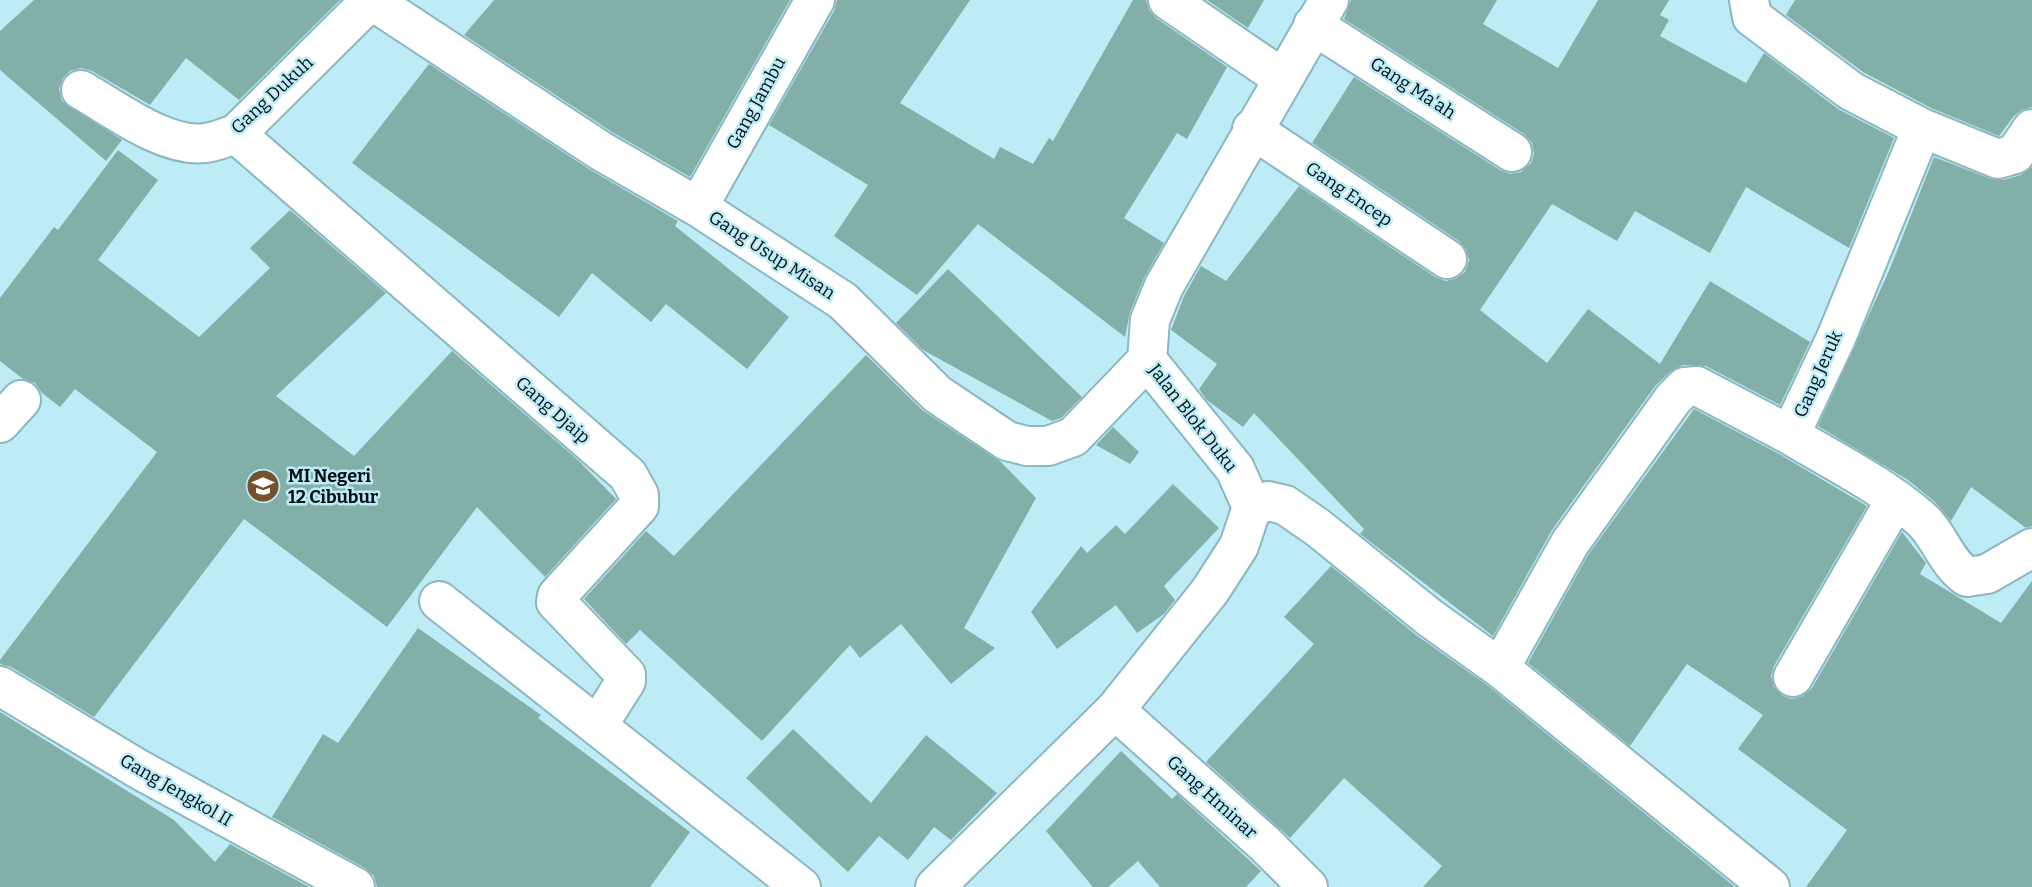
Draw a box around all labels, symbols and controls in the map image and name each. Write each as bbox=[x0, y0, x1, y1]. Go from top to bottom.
street label: Gang Dukuh bbox=[226, 51, 318, 139]
street label: Gang Ma'ah bbox=[1366, 52, 1460, 124]
street label: Gang Jambu bbox=[722, 53, 790, 153]
street label: Gang Encep bbox=[1301, 157, 1397, 231]
street label: Gang Usup Misan bbox=[705, 206, 840, 304]
street label: Gang Jeruk bbox=[1789, 326, 1847, 421]
street label: Jalan Blok Duku bbox=[1143, 359, 1242, 476]
street label: Gang Djaip bbox=[511, 372, 595, 448]
place label: MI Negeri 12 Cibubur bbox=[288, 465, 379, 508]
school or university icon: MI Negeri 12 Cibubur bbox=[244, 467, 282, 505]
street label: Gang Jengkol II bbox=[116, 749, 236, 831]
street label: Gang Hminar bbox=[1162, 751, 1262, 843]

